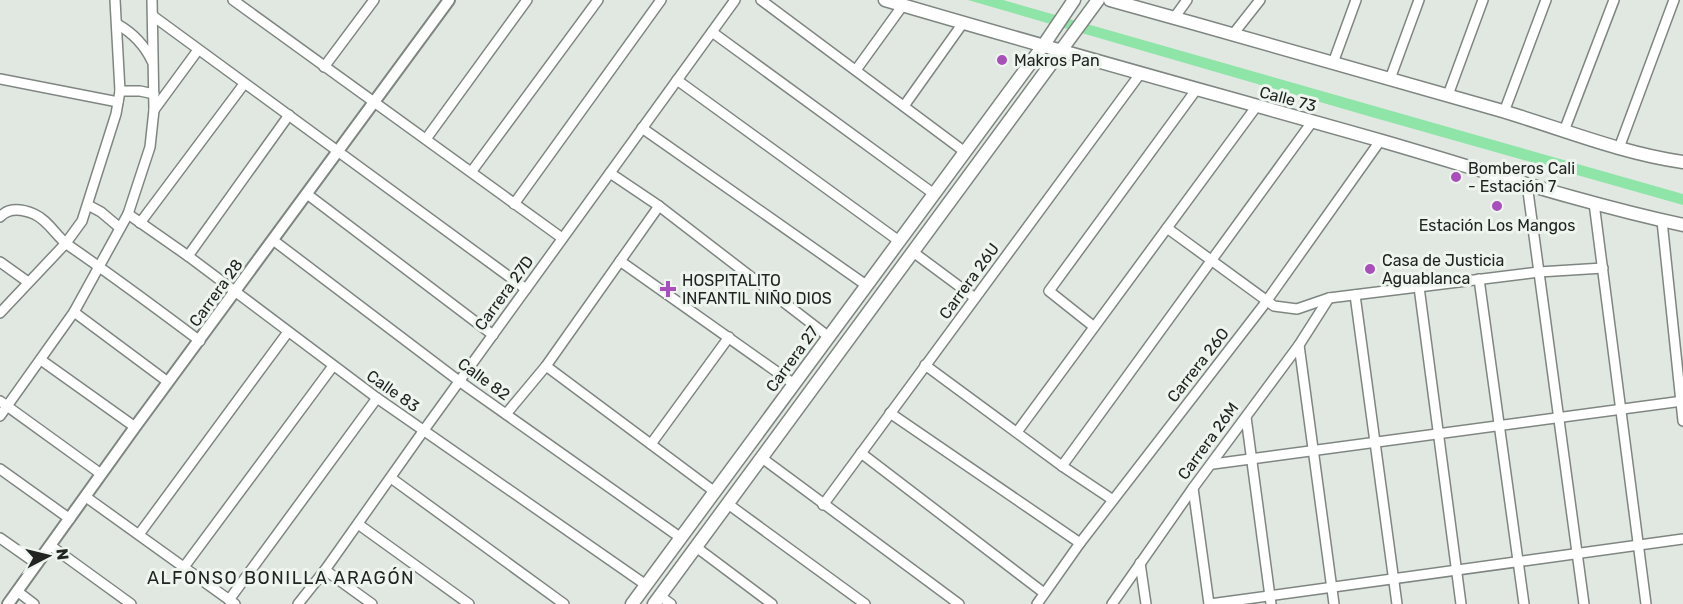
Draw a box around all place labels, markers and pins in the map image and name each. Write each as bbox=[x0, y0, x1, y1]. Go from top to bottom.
place label: Makros Pan bbox=[1014, 51, 1100, 70]
marker: Makros Pan bbox=[995, 53, 1009, 67]
place label: Bomberos Cali - Estación 7 bbox=[1468, 159, 1575, 196]
marker: Bomberos Cali - Estación 7 bbox=[1449, 170, 1463, 184]
marker: Estación Los Mangos bbox=[1490, 199, 1504, 213]
place label: Estación Los Mangos bbox=[1419, 216, 1575, 235]
place label: Casa de Justicia Aguablanca bbox=[1382, 251, 1504, 288]
marker: Casa de Justicia Aguablanca bbox=[1363, 262, 1377, 276]
place label: HOSPITALITO INFANTIL NIÑO DIOS bbox=[682, 271, 832, 308]
marker: HOSPITALITO INFANTIL NIÑO DIOS bbox=[659, 280, 677, 298]

